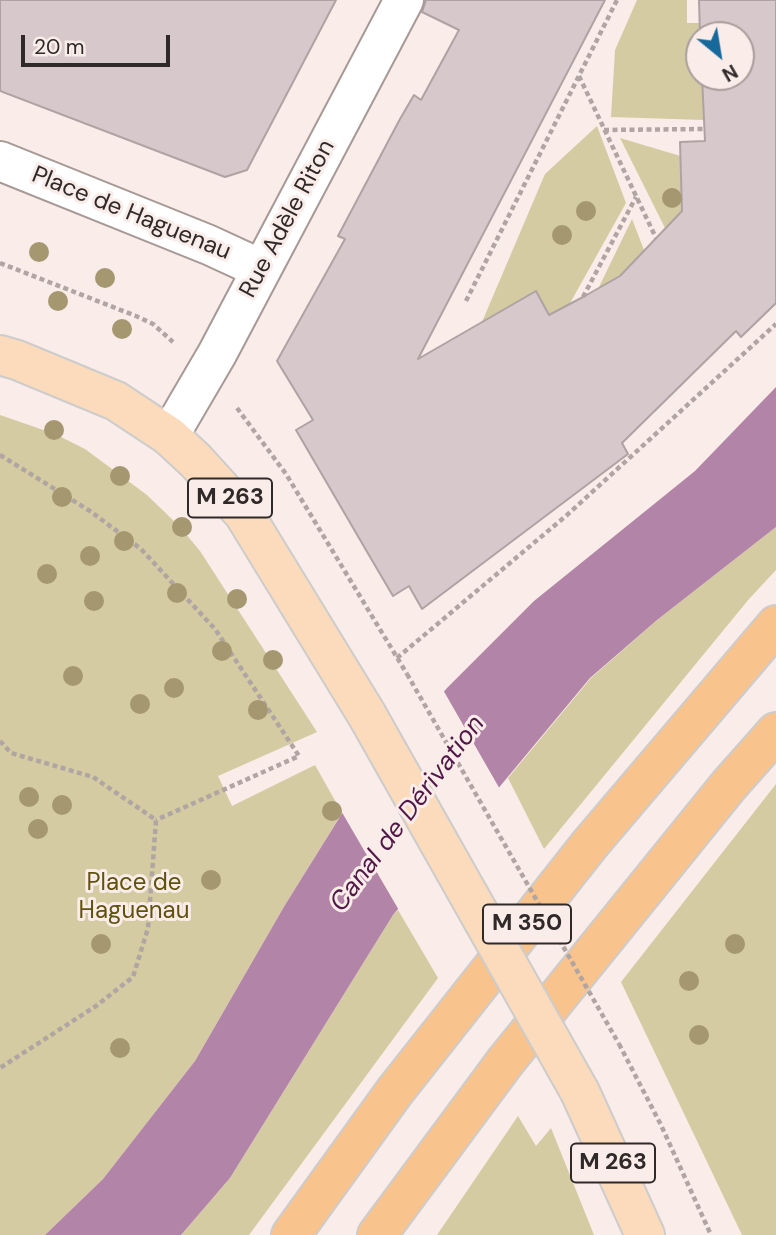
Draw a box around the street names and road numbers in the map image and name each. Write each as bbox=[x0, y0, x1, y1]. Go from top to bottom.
street label: Rue Adèle Riton bbox=[234, 135, 342, 303]
street label: Place de Haguenau bbox=[27, 161, 235, 267]
road number: M 263 bbox=[188, 478, 272, 518]
road number: M 350 bbox=[483, 904, 571, 944]
road number: M 263 bbox=[571, 1144, 655, 1182]

